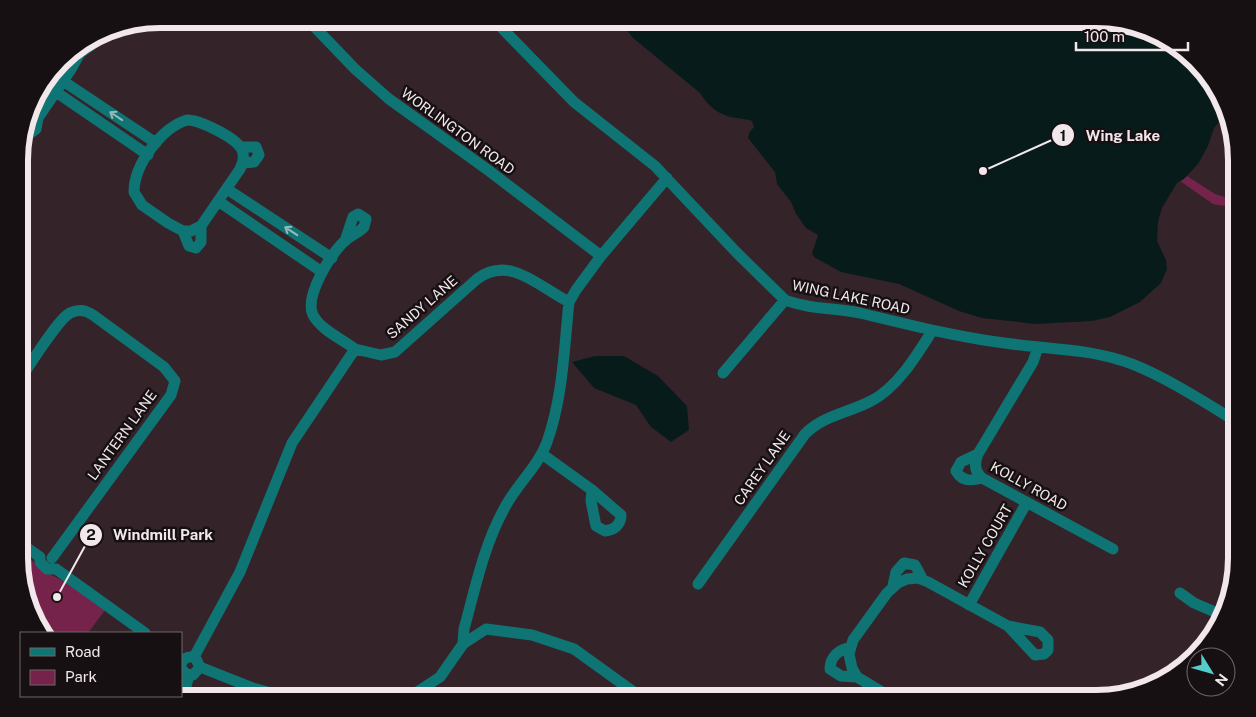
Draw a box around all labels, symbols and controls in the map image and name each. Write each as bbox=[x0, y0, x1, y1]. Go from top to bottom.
scale bar bbox=[1076, 20, 1188, 52]
text: 100 m bbox=[1084, 28, 1125, 45]
street label: WORLINGTON ROAD bbox=[398, 84, 518, 178]
one-way arrow bbox=[109, 111, 123, 121]
callout: Wing Lake bbox=[1051, 120, 1170, 150]
text: 1 bbox=[1060, 127, 1066, 144]
text: Wing Lake bbox=[1086, 127, 1160, 144]
one-way arrow bbox=[284, 226, 298, 236]
street label: SANDY LANE bbox=[384, 272, 460, 342]
street label: WING LAKE ROAD bbox=[791, 277, 911, 317]
street label: LANTERN LANE bbox=[84, 387, 160, 483]
street label: CAREY LANE bbox=[730, 428, 794, 508]
street label: KOLLY ROAD bbox=[988, 458, 1070, 514]
street label: KOLLY COURT bbox=[955, 501, 1015, 591]
callout: Windmill Park bbox=[78, 520, 223, 550]
text: 2 bbox=[86, 526, 96, 543]
text: Windmill Park bbox=[113, 526, 213, 543]
legend bbox=[20, 632, 182, 697]
text: Road bbox=[65, 643, 101, 660]
north arrow bbox=[1186, 647, 1236, 697]
text: Park bbox=[65, 668, 97, 685]
text: N bbox=[1212, 671, 1231, 689]

